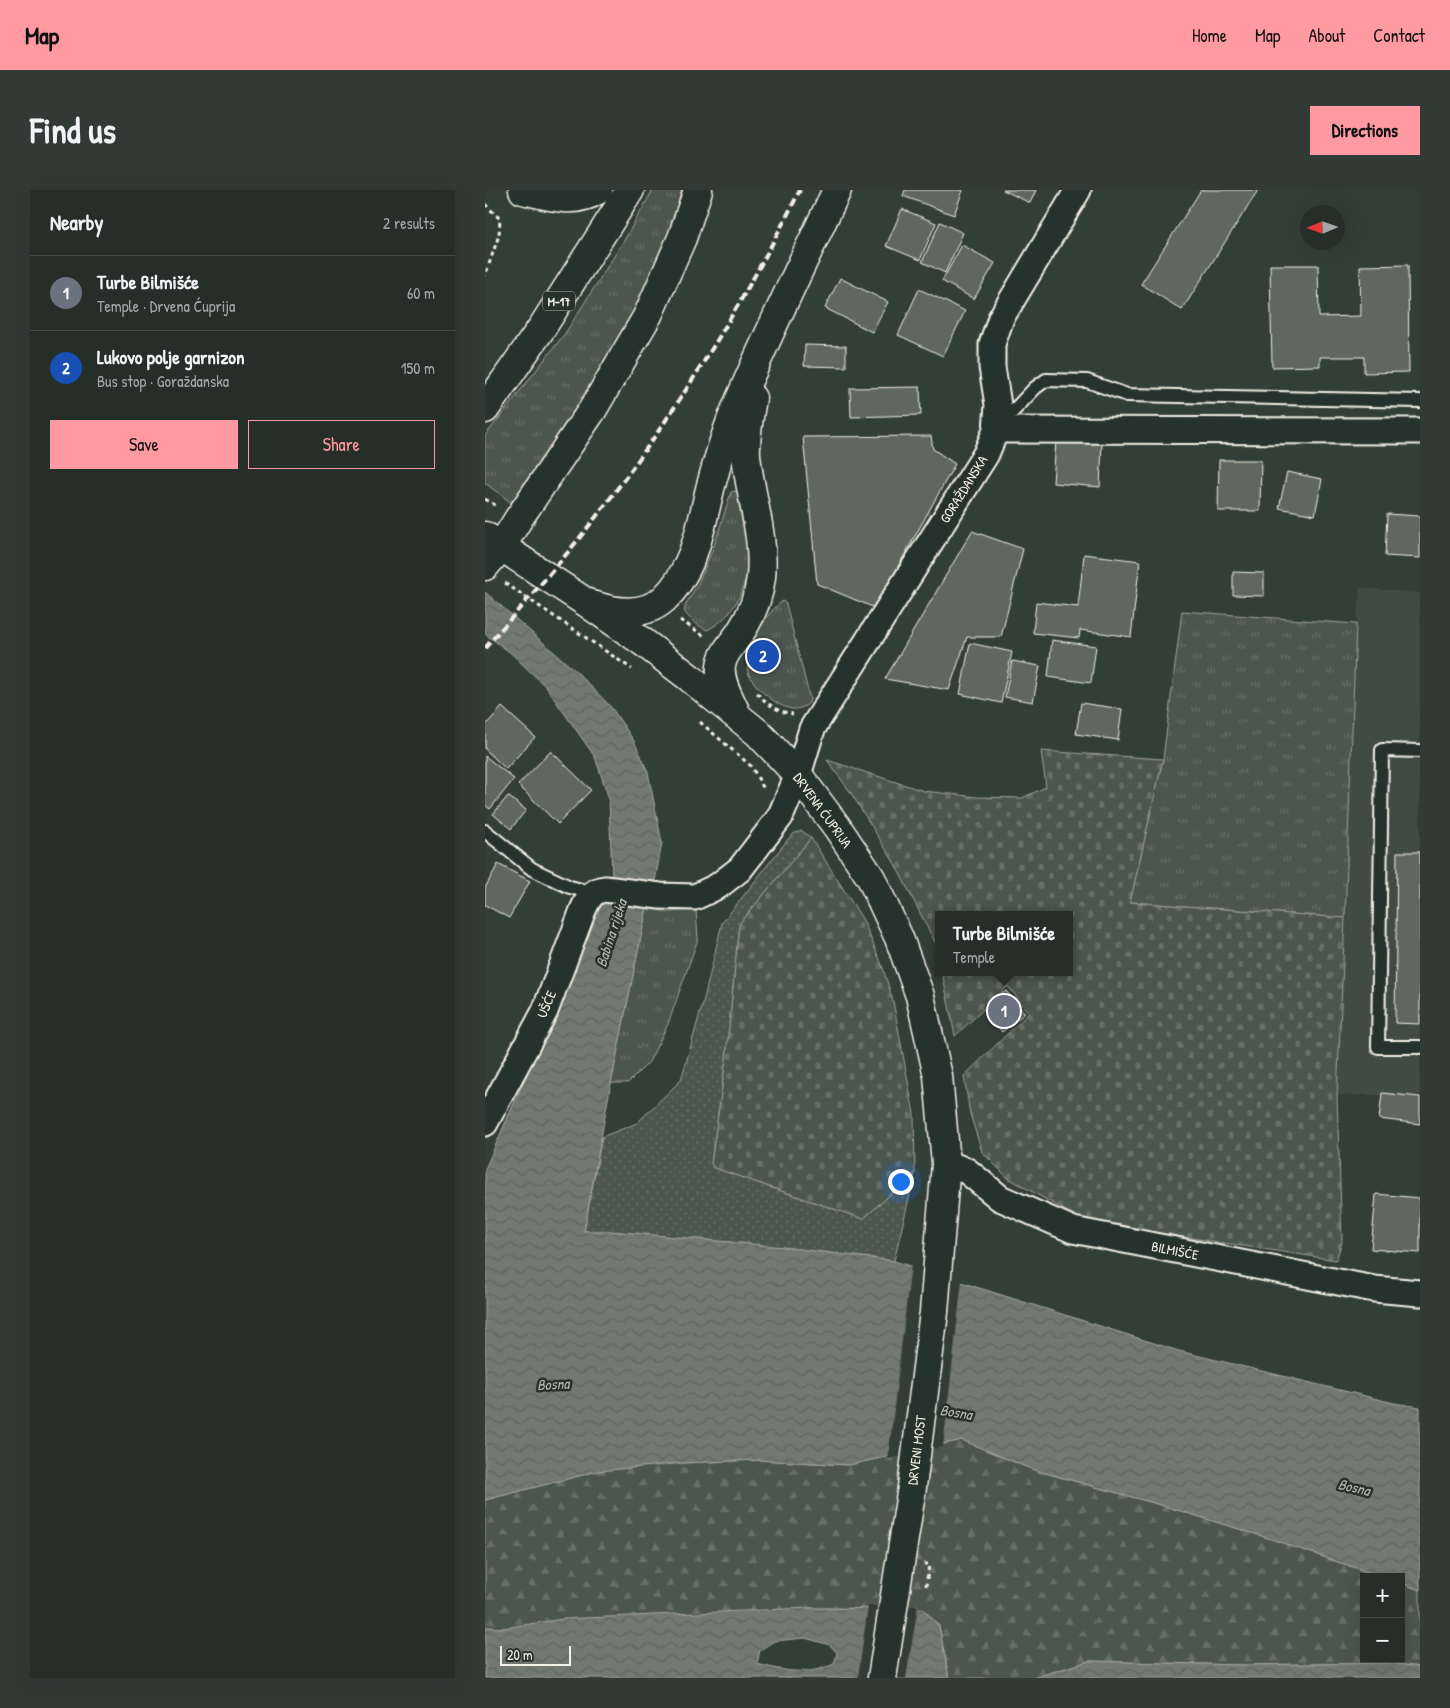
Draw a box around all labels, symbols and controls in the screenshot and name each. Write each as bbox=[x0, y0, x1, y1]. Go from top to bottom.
text: Map bbox=[25, 19, 59, 51]
text: Home bbox=[1192, 23, 1227, 48]
text: Map bbox=[1255, 23, 1280, 48]
text: About bbox=[1308, 23, 1345, 48]
text: Contact bbox=[1373, 23, 1425, 48]
button: Directions bbox=[1310, 106, 1420, 155]
text: Find us bbox=[30, 107, 116, 154]
north arrow bbox=[1300, 205, 1345, 250]
text: Nearby bbox=[50, 208, 103, 237]
text: 2 results bbox=[383, 212, 435, 234]
text: Turbe Bilmišće bbox=[97, 269, 199, 295]
text: 1 bbox=[63, 282, 69, 304]
text: 60 m bbox=[407, 282, 435, 304]
road number: M-17 bbox=[543, 292, 575, 310]
text: Temple · Drvena Ćuprija bbox=[97, 295, 235, 317]
text: Lukovo polje garnizon bbox=[97, 344, 245, 370]
text: 2 bbox=[62, 357, 70, 379]
text: 150 m bbox=[401, 357, 435, 379]
text: Bus stop · Goraždanska bbox=[97, 370, 229, 392]
button: Save bbox=[50, 420, 238, 469]
button: Share bbox=[248, 420, 435, 469]
street label: GORAŽDANSKA bbox=[935, 451, 991, 526]
pin: 2 bbox=[747, 637, 779, 675]
street label: DRVENA ĆUPRIJA bbox=[789, 769, 857, 851]
water label: Babina rijeka bbox=[590, 895, 632, 969]
popup bbox=[935, 911, 1073, 976]
text: Turbe Bilmišće bbox=[953, 920, 1055, 946]
text: Temple bbox=[953, 946, 995, 968]
street label: UŠĆE bbox=[532, 987, 560, 1021]
pin: 1 bbox=[988, 992, 1020, 1030]
your location bbox=[888, 1169, 914, 1195]
street label: BILMIŠĆE bbox=[1150, 1236, 1200, 1264]
water label: Bosna bbox=[536, 1373, 572, 1395]
water label: Bosna bbox=[939, 1399, 976, 1425]
street label: DRVENI MOST bbox=[902, 1414, 930, 1486]
water label: Bosna bbox=[1336, 1473, 1374, 1501]
map controls bbox=[1360, 1573, 1405, 1663]
button: + bbox=[1360, 1573, 1405, 1618]
button: − bbox=[1360, 1618, 1405, 1663]
scale bar bbox=[500, 1643, 571, 1666]
text: 20 m bbox=[507, 1645, 533, 1664]

